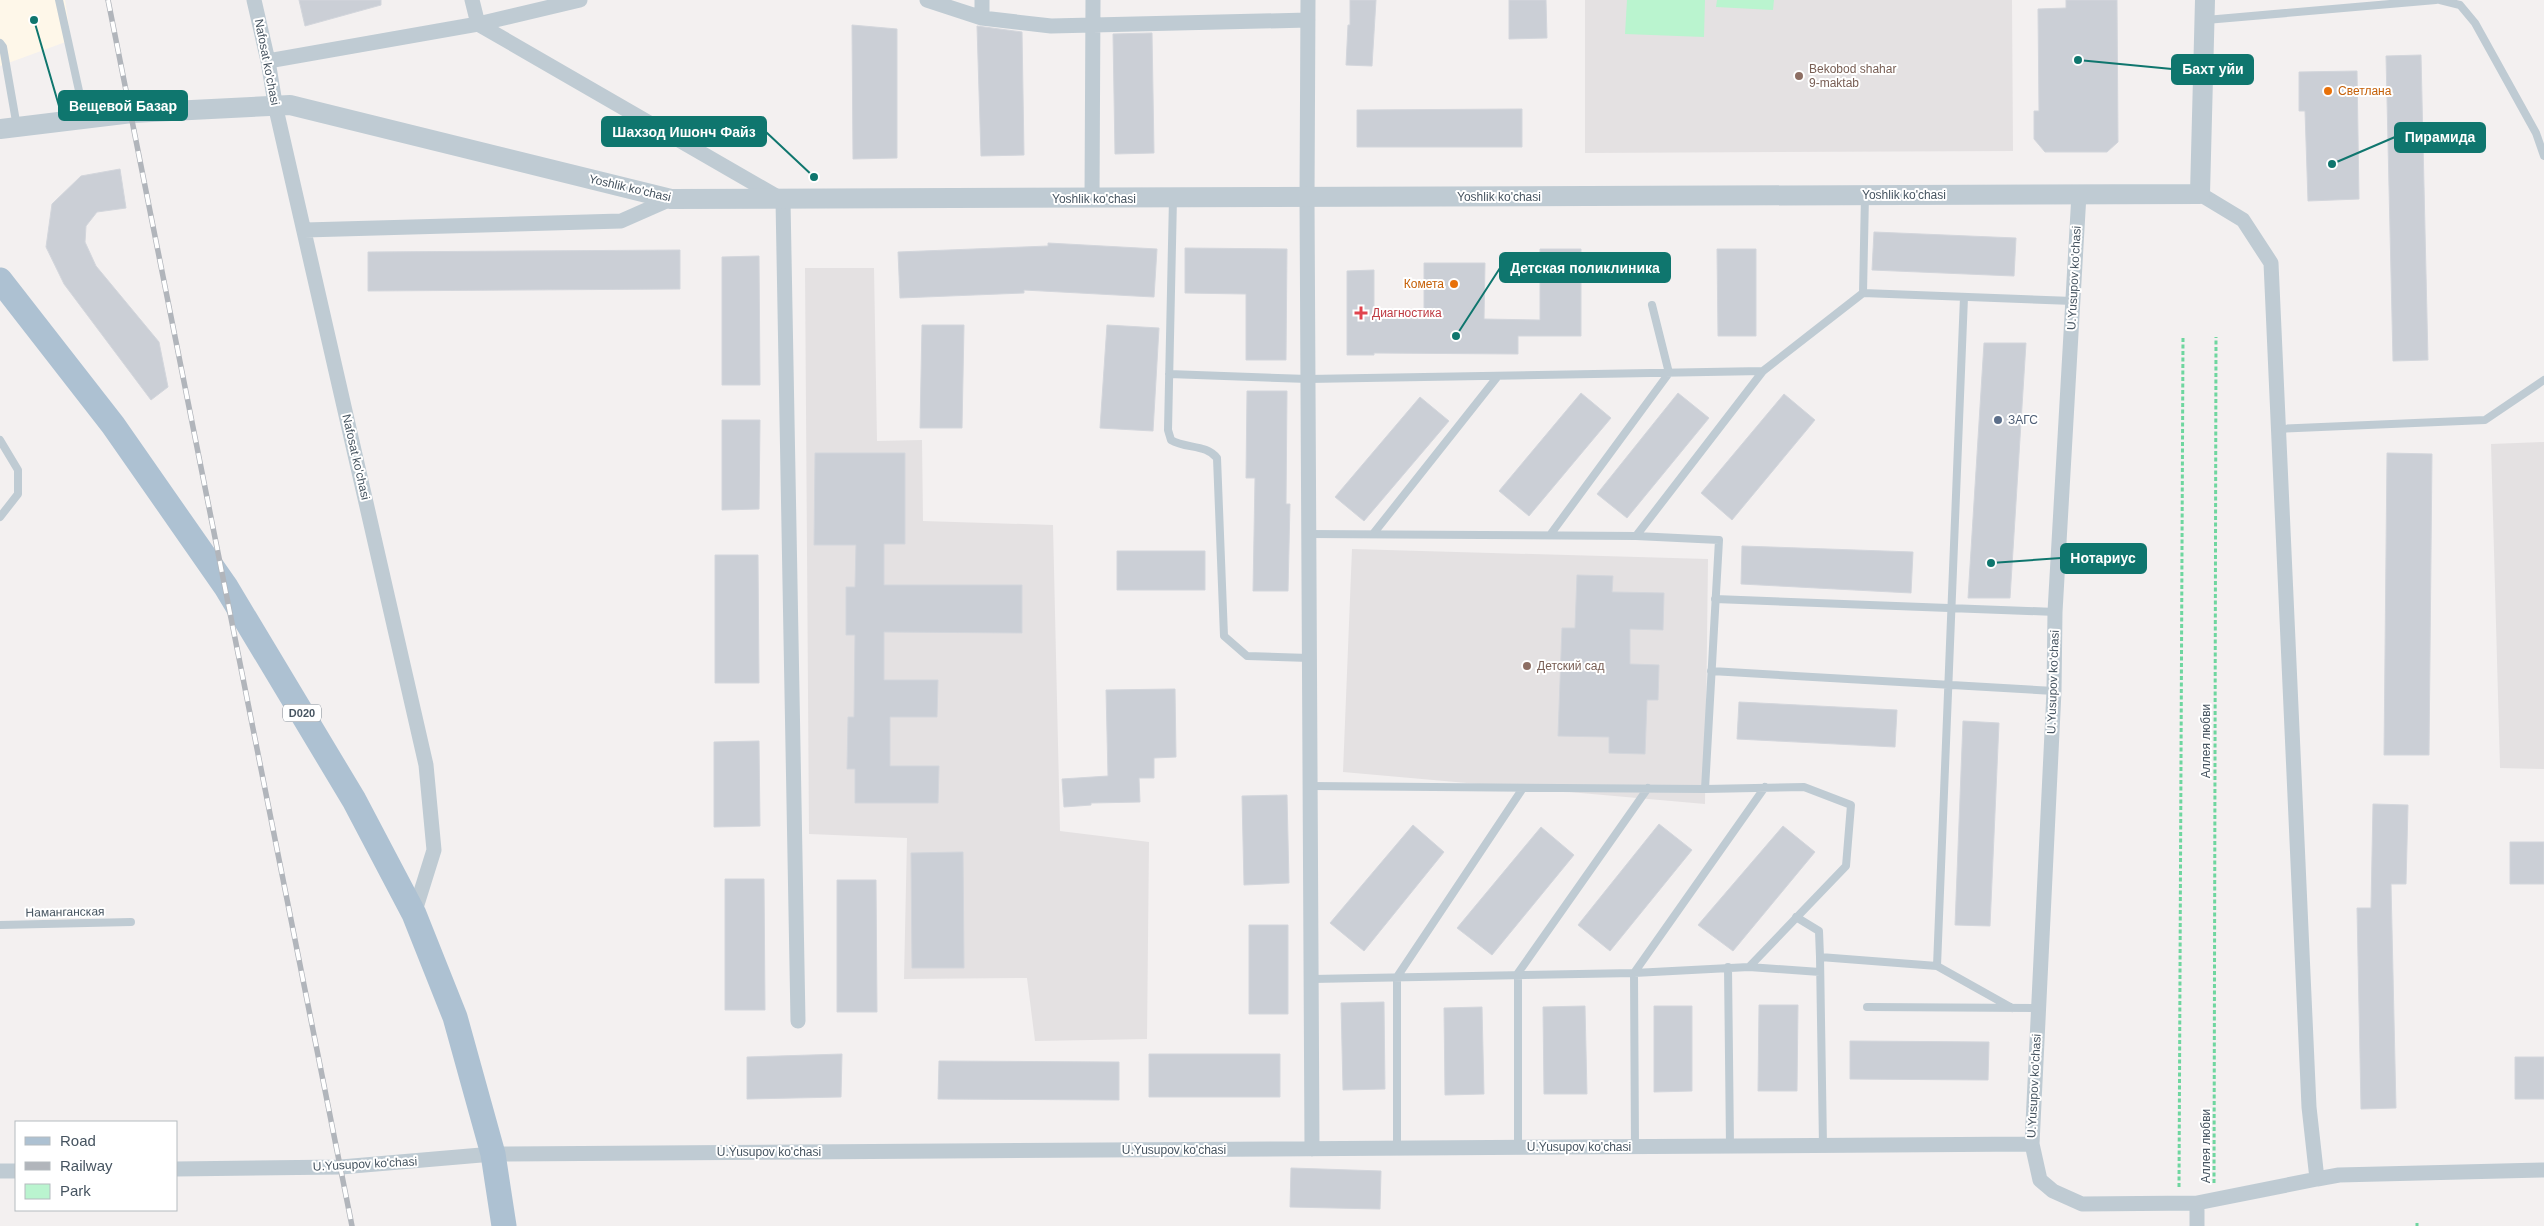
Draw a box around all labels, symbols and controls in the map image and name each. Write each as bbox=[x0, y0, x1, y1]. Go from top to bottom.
street label: Nafosat ko'chasi bbox=[252, 18, 282, 106]
callout: Бахт уйи bbox=[2172, 55, 2253, 84]
text: Бахт уйи bbox=[2182, 61, 2244, 77]
place label: Bekobod shahar 9-maktab bbox=[1809, 62, 1896, 90]
marker: Bekobod shahar 9-maktab bbox=[1793, 70, 1805, 82]
place label: Светлана bbox=[2338, 84, 2392, 98]
marker: Светлана bbox=[2322, 85, 2334, 97]
callout: Вещевой Базар bbox=[59, 91, 187, 120]
text: Вещевой Базар bbox=[69, 98, 177, 114]
callout: Шахзод Ишонч Файз bbox=[602, 117, 766, 146]
callout: Пирамида bbox=[2395, 123, 2485, 152]
text: Шахзод Ишонч Файз bbox=[612, 124, 756, 140]
text: Пирамида bbox=[2405, 129, 2476, 145]
street label: Yoshlik ko'chasi bbox=[588, 172, 672, 204]
street label: Yoshlik ko'chasi bbox=[1862, 188, 1946, 202]
street label: Yoshlik ko'chasi bbox=[1457, 190, 1541, 204]
street label: Yoshlik ko'chasi bbox=[1052, 192, 1136, 206]
street label: U.Yusupov ko'chasi bbox=[2064, 226, 2084, 330]
callout: Детская поликлиника bbox=[1500, 253, 1670, 282]
text: Детская поликлиника bbox=[1510, 260, 1660, 276]
place label: Комета bbox=[1404, 277, 1444, 291]
marker: Комета bbox=[1448, 278, 1460, 290]
marker: Диагностика bbox=[1354, 306, 1368, 320]
place label: Диагностика bbox=[1372, 306, 1442, 320]
street label: Nafosat ko'chasi bbox=[339, 413, 373, 501]
place label: ЗАГС bbox=[2008, 413, 2038, 427]
marker: ЗАГС bbox=[1992, 414, 2004, 426]
callout: Нотариус bbox=[2061, 544, 2146, 573]
text: Нотариус bbox=[2070, 550, 2136, 566]
street label: U.Yusupov ko'chasi bbox=[2044, 630, 2062, 734]
place label: Детский сад bbox=[1537, 659, 1604, 673]
marker: Детский сад bbox=[1521, 660, 1533, 672]
road number: D020 bbox=[283, 704, 321, 721]
street label: Аллея любви bbox=[2199, 704, 2213, 778]
street label: Наманганская bbox=[25, 904, 105, 920]
street label: U.Yusupov ko'chasi bbox=[2024, 1034, 2044, 1138]
street label: Аллея любви bbox=[2199, 1109, 2213, 1183]
legend bbox=[15, 1121, 178, 1211]
text: Road bbox=[60, 1132, 96, 1149]
street label: U.Yusupov ko'chasi bbox=[1527, 1140, 1631, 1154]
street label: U.Yusupov ko'chasi bbox=[1122, 1143, 1226, 1157]
street label: U.Yusupov ko'chasi bbox=[717, 1145, 821, 1159]
street label: U.Yusupov ko'chasi bbox=[313, 1154, 417, 1174]
text: Railway bbox=[60, 1157, 113, 1174]
text: Park bbox=[60, 1182, 91, 1199]

